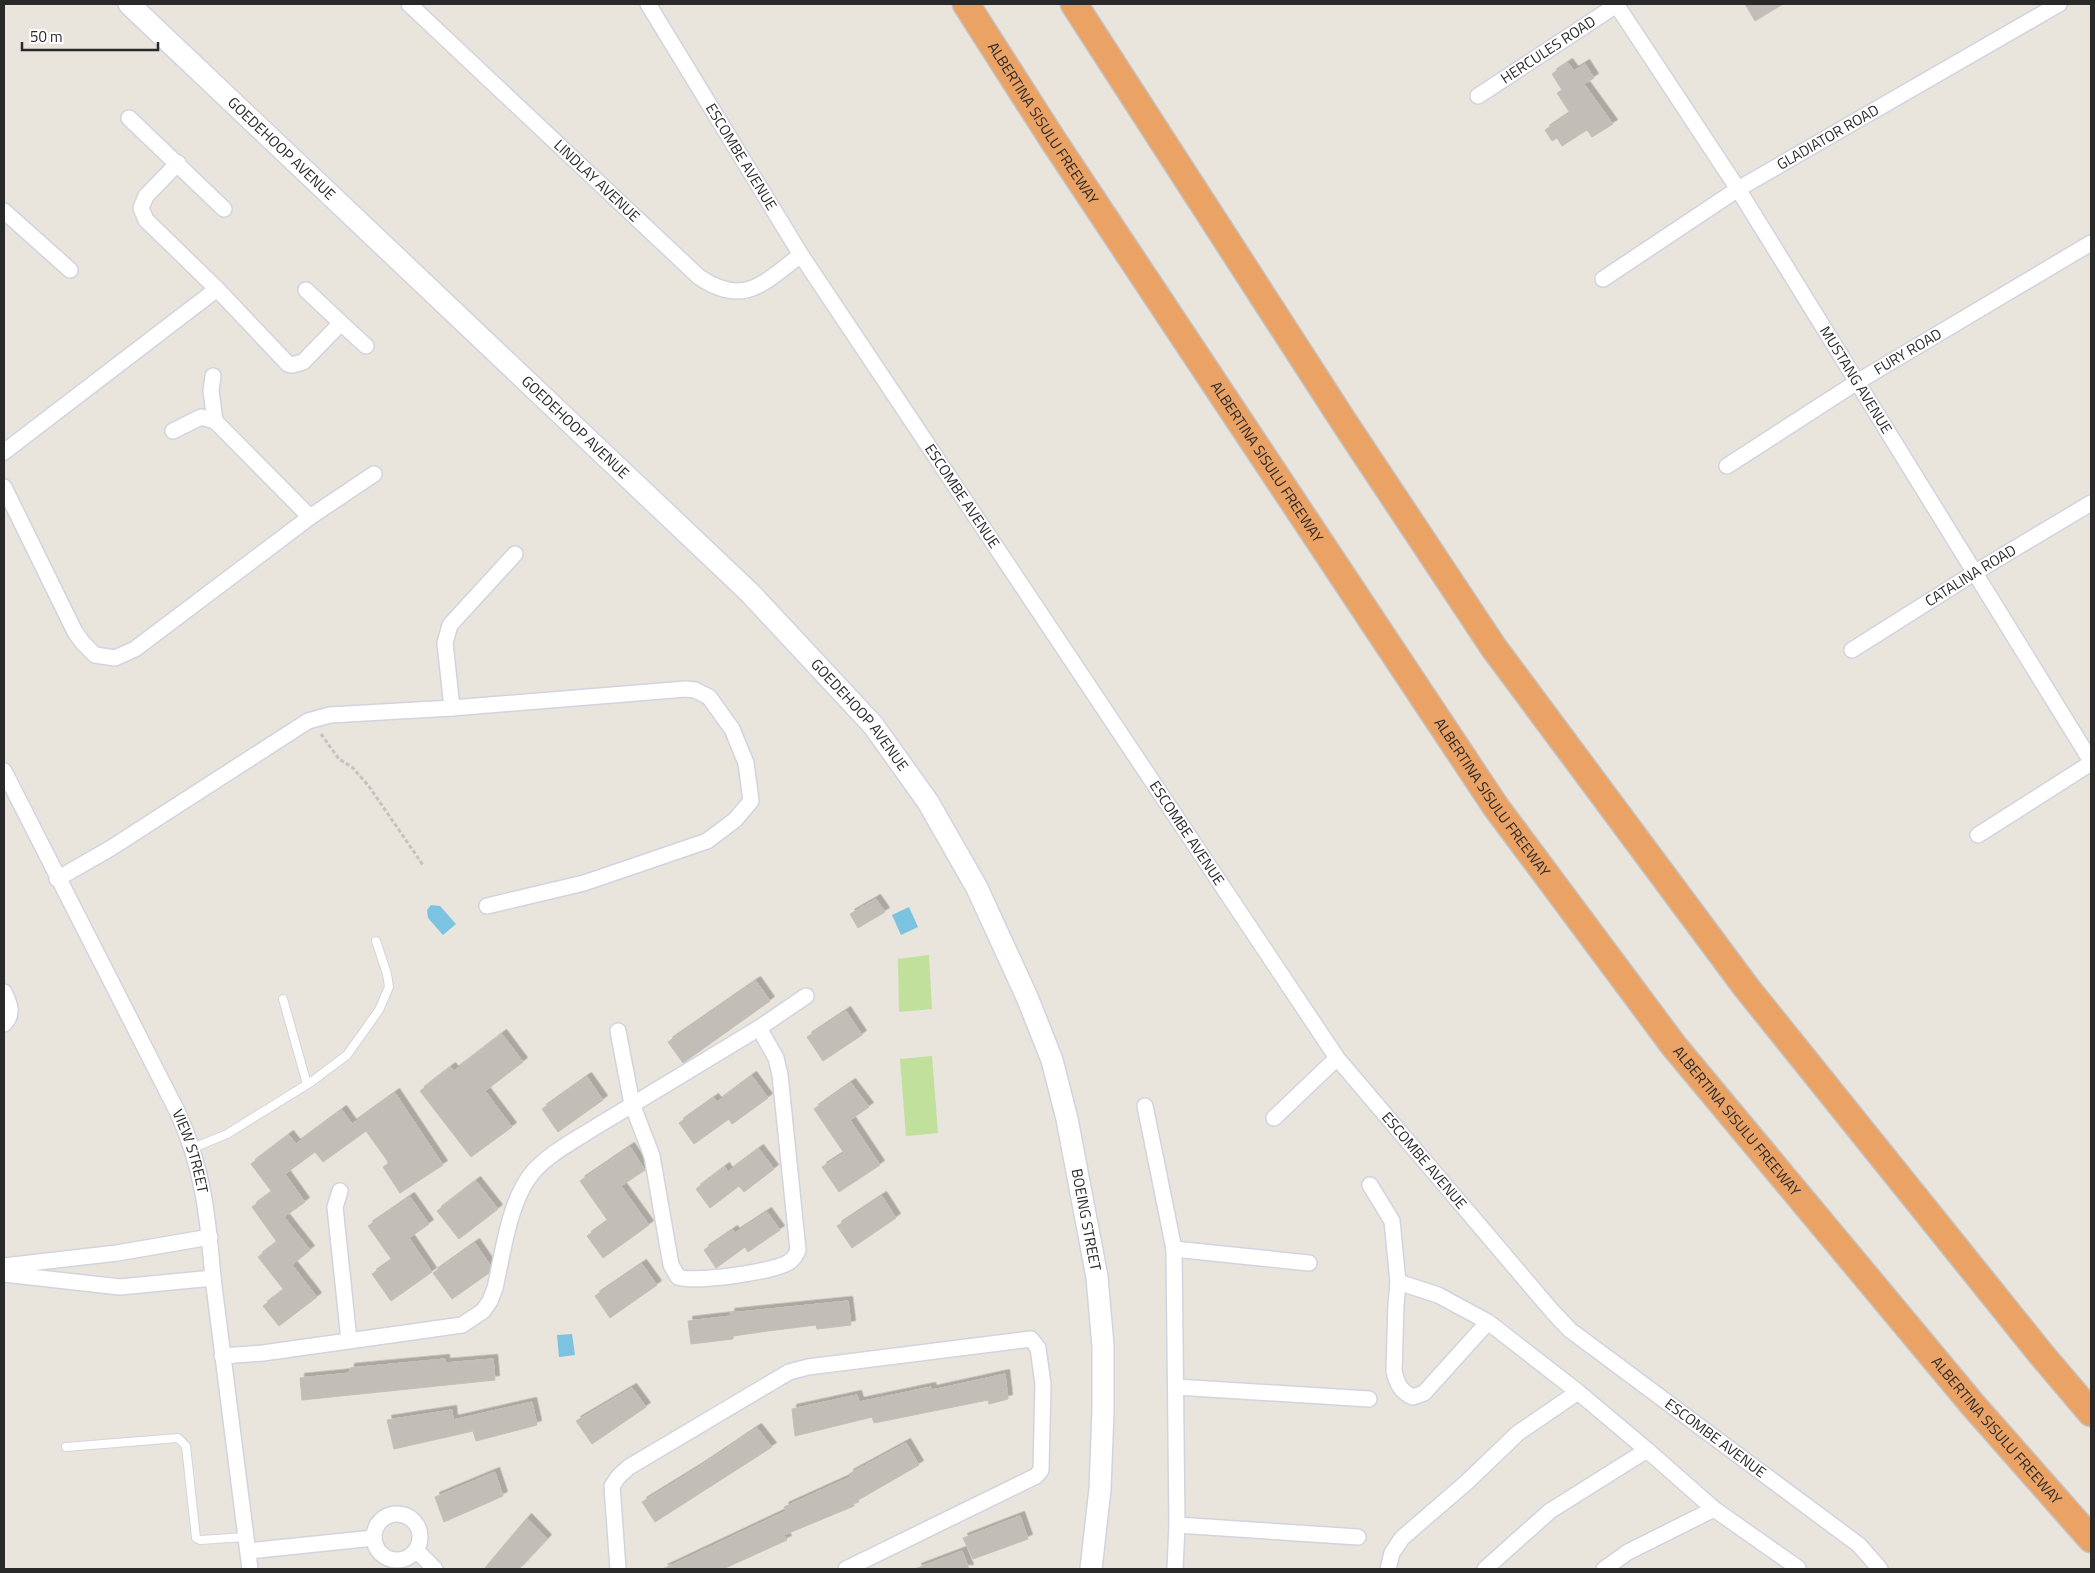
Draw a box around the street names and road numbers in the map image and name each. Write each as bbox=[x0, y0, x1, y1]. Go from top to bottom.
street label: HERCULES ROAD bbox=[1496, 10, 1600, 89]
street label: ALBERTINA SISULU FREEWAY bbox=[982, 37, 1105, 209]
street label: GOEDEHOOP AVENUE bbox=[223, 91, 341, 205]
street label: GLADIATOR ROAD bbox=[1772, 98, 1883, 175]
street label: ESCOMBE AVENUE bbox=[700, 99, 783, 214]
street label: LINDLAY AVENUE bbox=[549, 134, 646, 227]
street label: MUSTANG AVENUE bbox=[1814, 321, 1898, 438]
street label: FURY ROAD bbox=[1869, 322, 1946, 380]
street label: GOEDEHOOP AVENUE bbox=[516, 370, 635, 484]
street label: ALBERTINA SISULU FREEWAY bbox=[1205, 376, 1329, 547]
street label: ESCOMBE AVENUE bbox=[919, 439, 1006, 553]
street label: CATALINA ROAD bbox=[1920, 538, 2020, 612]
street label: GOEDEHOOP AVENUE bbox=[806, 653, 914, 776]
street label: ALBERTINA SISULU FREEWAY bbox=[1429, 713, 1556, 881]
street label: ESCOMBE AVENUE bbox=[1144, 776, 1231, 890]
street label: ALBERTINA SISULU FREEWAY bbox=[1668, 1041, 1806, 1201]
street label: VIEW STREET bbox=[167, 1105, 215, 1195]
street label: ESCOMBE AVENUE bbox=[1376, 1107, 1473, 1214]
street label: BOEING STREET bbox=[1066, 1167, 1108, 1273]
street label: ALBERTINA SISULU FREEWAY bbox=[1926, 1351, 2067, 1509]
street label: ESCOMBE AVENUE bbox=[1660, 1392, 1771, 1483]

